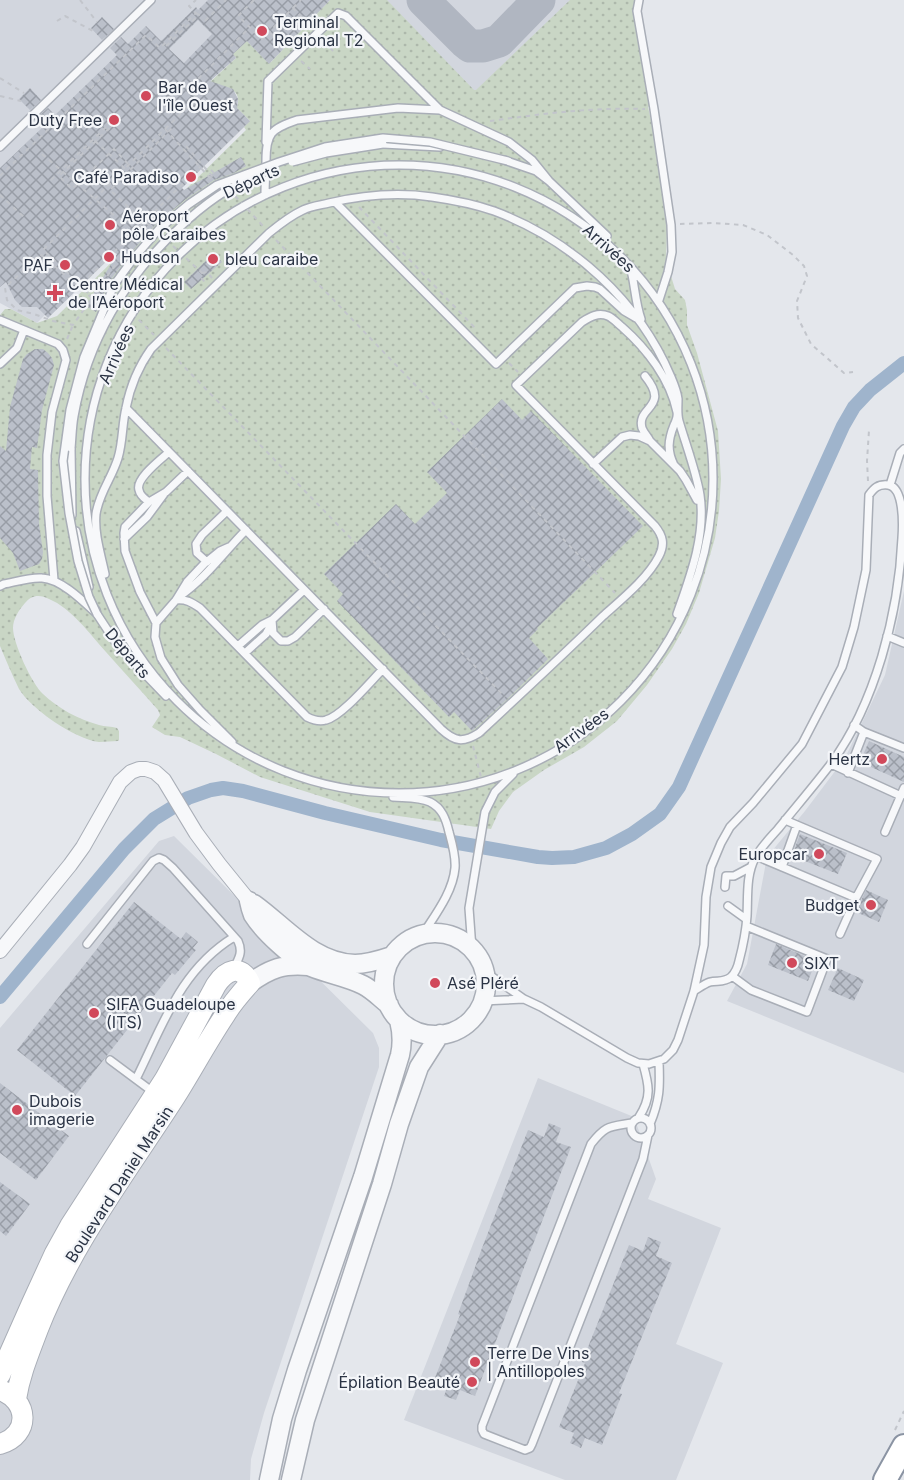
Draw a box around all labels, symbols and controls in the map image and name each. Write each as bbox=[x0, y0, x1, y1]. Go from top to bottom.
place label: Terminal Regional T2 bbox=[274, 12, 364, 50]
marker: Terminal Regional T2 bbox=[255, 24, 269, 38]
place label: Bar de l'île Ouest bbox=[158, 77, 233, 115]
marker: Bar de l'île Ouest bbox=[139, 89, 153, 103]
place label: Duty Free bbox=[29, 110, 102, 130]
marker: Duty Free bbox=[107, 113, 121, 127]
street label: Départs bbox=[220, 159, 282, 203]
place label: Café Paradiso bbox=[73, 167, 179, 187]
marker: Café Paradiso bbox=[184, 170, 198, 184]
place label: Aéroport pôle Caraibes bbox=[122, 206, 226, 244]
marker: Aéroport pôle Caraibes bbox=[103, 218, 117, 232]
street label: Arrivées bbox=[579, 219, 639, 277]
place label: Hudson bbox=[121, 247, 180, 267]
place label: bleu caraibe bbox=[225, 249, 318, 269]
marker: Hudson bbox=[102, 250, 116, 264]
marker: bleu caraibe bbox=[206, 252, 220, 266]
place label: PAF bbox=[23, 255, 53, 275]
marker: PAF bbox=[58, 258, 72, 272]
place label: Centre Médical de l’Aéroport bbox=[68, 274, 183, 312]
marker: Centre Médical de l’Aéroport bbox=[46, 284, 64, 302]
street label: Arrivées bbox=[94, 321, 138, 387]
street label: Départs bbox=[101, 624, 155, 682]
street label: Arrivées bbox=[550, 703, 612, 757]
place label: Hertz bbox=[828, 749, 870, 769]
marker: Hertz bbox=[875, 752, 889, 766]
place label: Europcar bbox=[738, 844, 807, 864]
marker: Europcar bbox=[812, 847, 826, 861]
place label: Budget bbox=[805, 895, 859, 915]
marker: Budget bbox=[864, 898, 878, 912]
place label: SIXT bbox=[804, 953, 839, 973]
marker: SIXT bbox=[785, 956, 799, 970]
place label: Asé Pléré bbox=[447, 973, 519, 993]
marker: Asé Pléré bbox=[428, 976, 442, 990]
place label: SIFA Guadeloupe (ITS) bbox=[106, 994, 236, 1032]
marker: SIFA Guadeloupe (ITS) bbox=[87, 1006, 101, 1020]
place label: Dubois imagerie bbox=[29, 1091, 95, 1129]
street label: Boulevard Daniel Marsin bbox=[61, 1102, 177, 1266]
marker: Dubois imagerie bbox=[10, 1103, 24, 1117]
place label: Terre De Vins | Antillopoles bbox=[487, 1343, 589, 1381]
marker: Terre De Vins | Antillopoles bbox=[468, 1355, 482, 1369]
place label: Épilation Beauté bbox=[338, 1372, 460, 1392]
marker: Épilation Beauté bbox=[465, 1375, 479, 1389]

